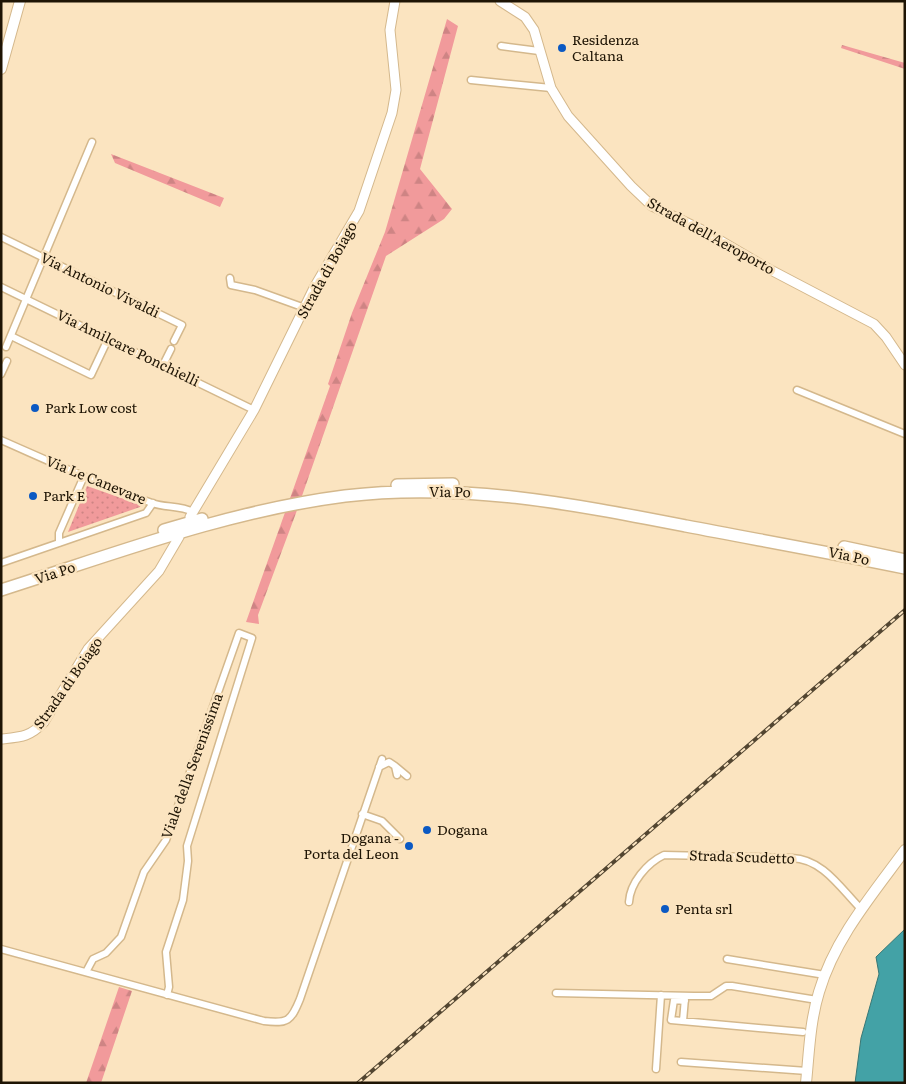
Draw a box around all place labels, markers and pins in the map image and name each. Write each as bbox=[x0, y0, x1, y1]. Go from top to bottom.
place label: Residenza Caltana bbox=[572, 29, 639, 65]
marker: Residenza Caltana bbox=[556, 42, 568, 54]
place label: Park Low cost bbox=[45, 397, 137, 417]
marker: Park Low cost bbox=[29, 402, 41, 414]
place label: Park E bbox=[43, 485, 86, 505]
marker: Park E bbox=[27, 490, 39, 502]
place label: Dogana bbox=[437, 819, 488, 839]
marker: Dogana bbox=[421, 824, 433, 836]
place label: Dogana - Porta del Leon bbox=[304, 827, 399, 863]
marker: Dogana - Porta del Leon bbox=[403, 840, 415, 852]
place label: Penta srl bbox=[675, 898, 733, 918]
marker: Penta srl bbox=[659, 903, 671, 915]

